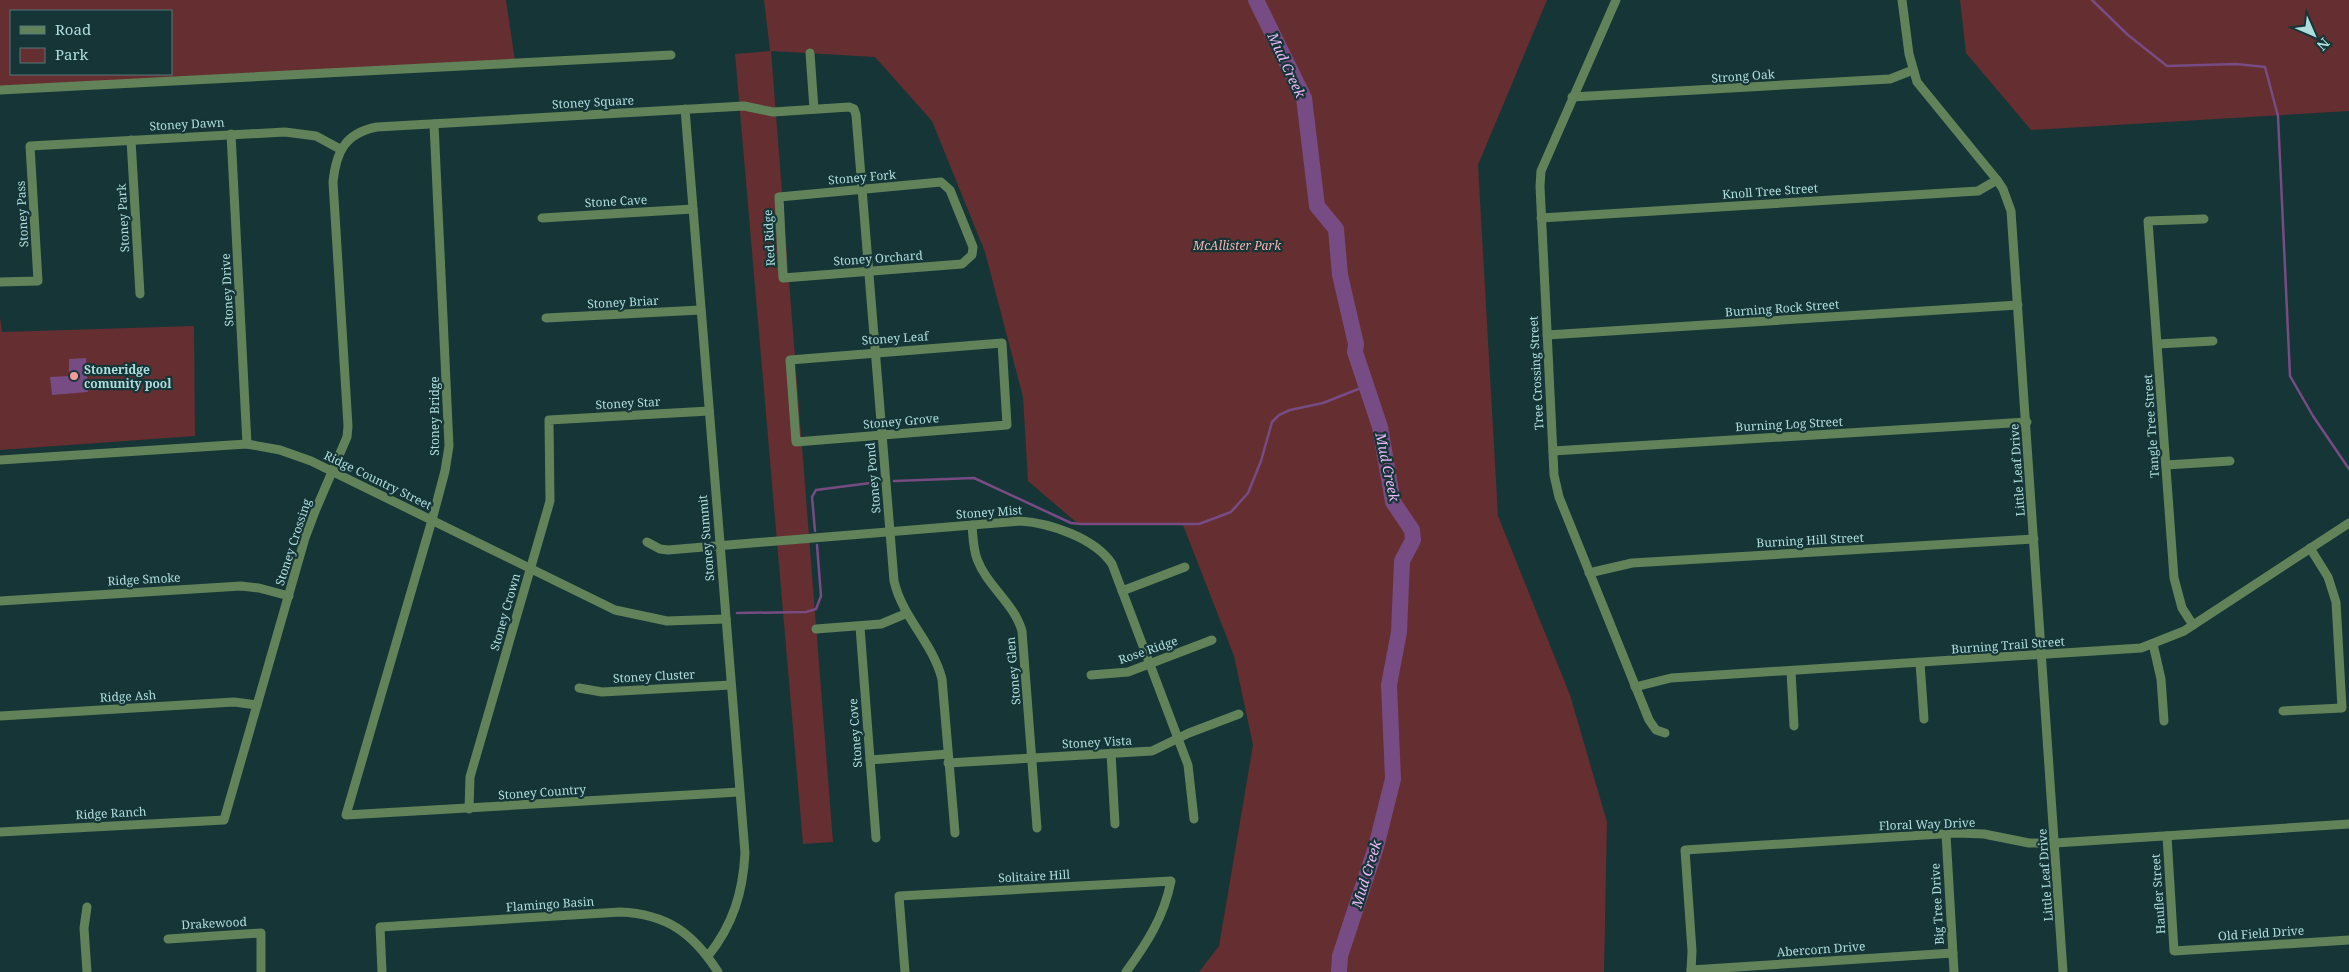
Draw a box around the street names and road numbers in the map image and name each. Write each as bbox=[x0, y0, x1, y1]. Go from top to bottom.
street label: Strong Oak bbox=[1711, 65, 1776, 87]
street label: Stoney Square bbox=[552, 91, 634, 113]
street label: Stoney Dawn bbox=[149, 114, 225, 134]
street label: Stoney Fork bbox=[827, 165, 898, 188]
street label: Knoll Tree Street bbox=[1721, 179, 1819, 203]
street label: Stoney Pass bbox=[12, 180, 32, 248]
street label: Stoney Park bbox=[113, 182, 133, 253]
street label: Stone Cave bbox=[584, 191, 648, 211]
street label: Red Ridge bbox=[759, 209, 779, 267]
street label: Stoney Orchard bbox=[833, 246, 924, 270]
street label: Stoney Drive bbox=[217, 253, 237, 327]
street label: Stoney Briar bbox=[587, 292, 659, 312]
street label: Burning Rock Street bbox=[1724, 296, 1840, 320]
street label: Tree Crossing Street bbox=[1525, 315, 1547, 431]
street label: Stoney Leaf bbox=[861, 327, 930, 349]
street label: Tangle Tree Street bbox=[2139, 374, 2163, 478]
street label: Stoney Bridge bbox=[426, 376, 443, 456]
street label: Stoney Star bbox=[595, 393, 661, 413]
street label: Stoney Grove bbox=[862, 409, 940, 433]
street label: Burning Log Street bbox=[1735, 413, 1843, 435]
street label: Little Leaf Drive bbox=[2005, 423, 2029, 517]
street label: Stoney Pond bbox=[861, 441, 885, 514]
street label: Ridge Country Street bbox=[321, 446, 435, 514]
street label: Stoney Summit bbox=[694, 494, 718, 582]
street label: Stoney Crossing bbox=[271, 496, 315, 588]
street label: Stoney Mist bbox=[955, 501, 1023, 523]
street label: Burning Hill Street bbox=[1756, 529, 1864, 551]
street label: Ridge Smoke bbox=[107, 569, 181, 589]
street label: Stoney Crown bbox=[486, 571, 524, 653]
street label: Rose Ridge bbox=[1116, 632, 1180, 668]
street label: Burning Trail Street bbox=[1951, 633, 2065, 657]
street label: Stoney Glen bbox=[1002, 636, 1024, 706]
street label: Stoney Cluster bbox=[613, 665, 696, 687]
street label: Ridge Ash bbox=[99, 686, 157, 706]
street label: Stoney Cove bbox=[844, 698, 866, 768]
street label: Stoney Vista bbox=[1062, 732, 1133, 752]
street label: Stoney Country bbox=[497, 780, 587, 804]
street label: Ridge Ranch bbox=[75, 803, 147, 823]
street label: Floral Way Drive bbox=[1878, 814, 1976, 834]
street label: Little Leaf Drive bbox=[2033, 828, 2057, 922]
street label: Haufler Street bbox=[2147, 853, 2169, 935]
street label: Big Tree Drive bbox=[1926, 863, 1948, 945]
street label: Solitaire Hill bbox=[998, 866, 1071, 886]
street label: Flamingo Basin bbox=[505, 892, 595, 916]
street label: Drakewood bbox=[181, 913, 248, 933]
street label: Old Field Drive bbox=[2217, 922, 2305, 944]
street label: Abercorn Drive bbox=[1776, 937, 1866, 961]

